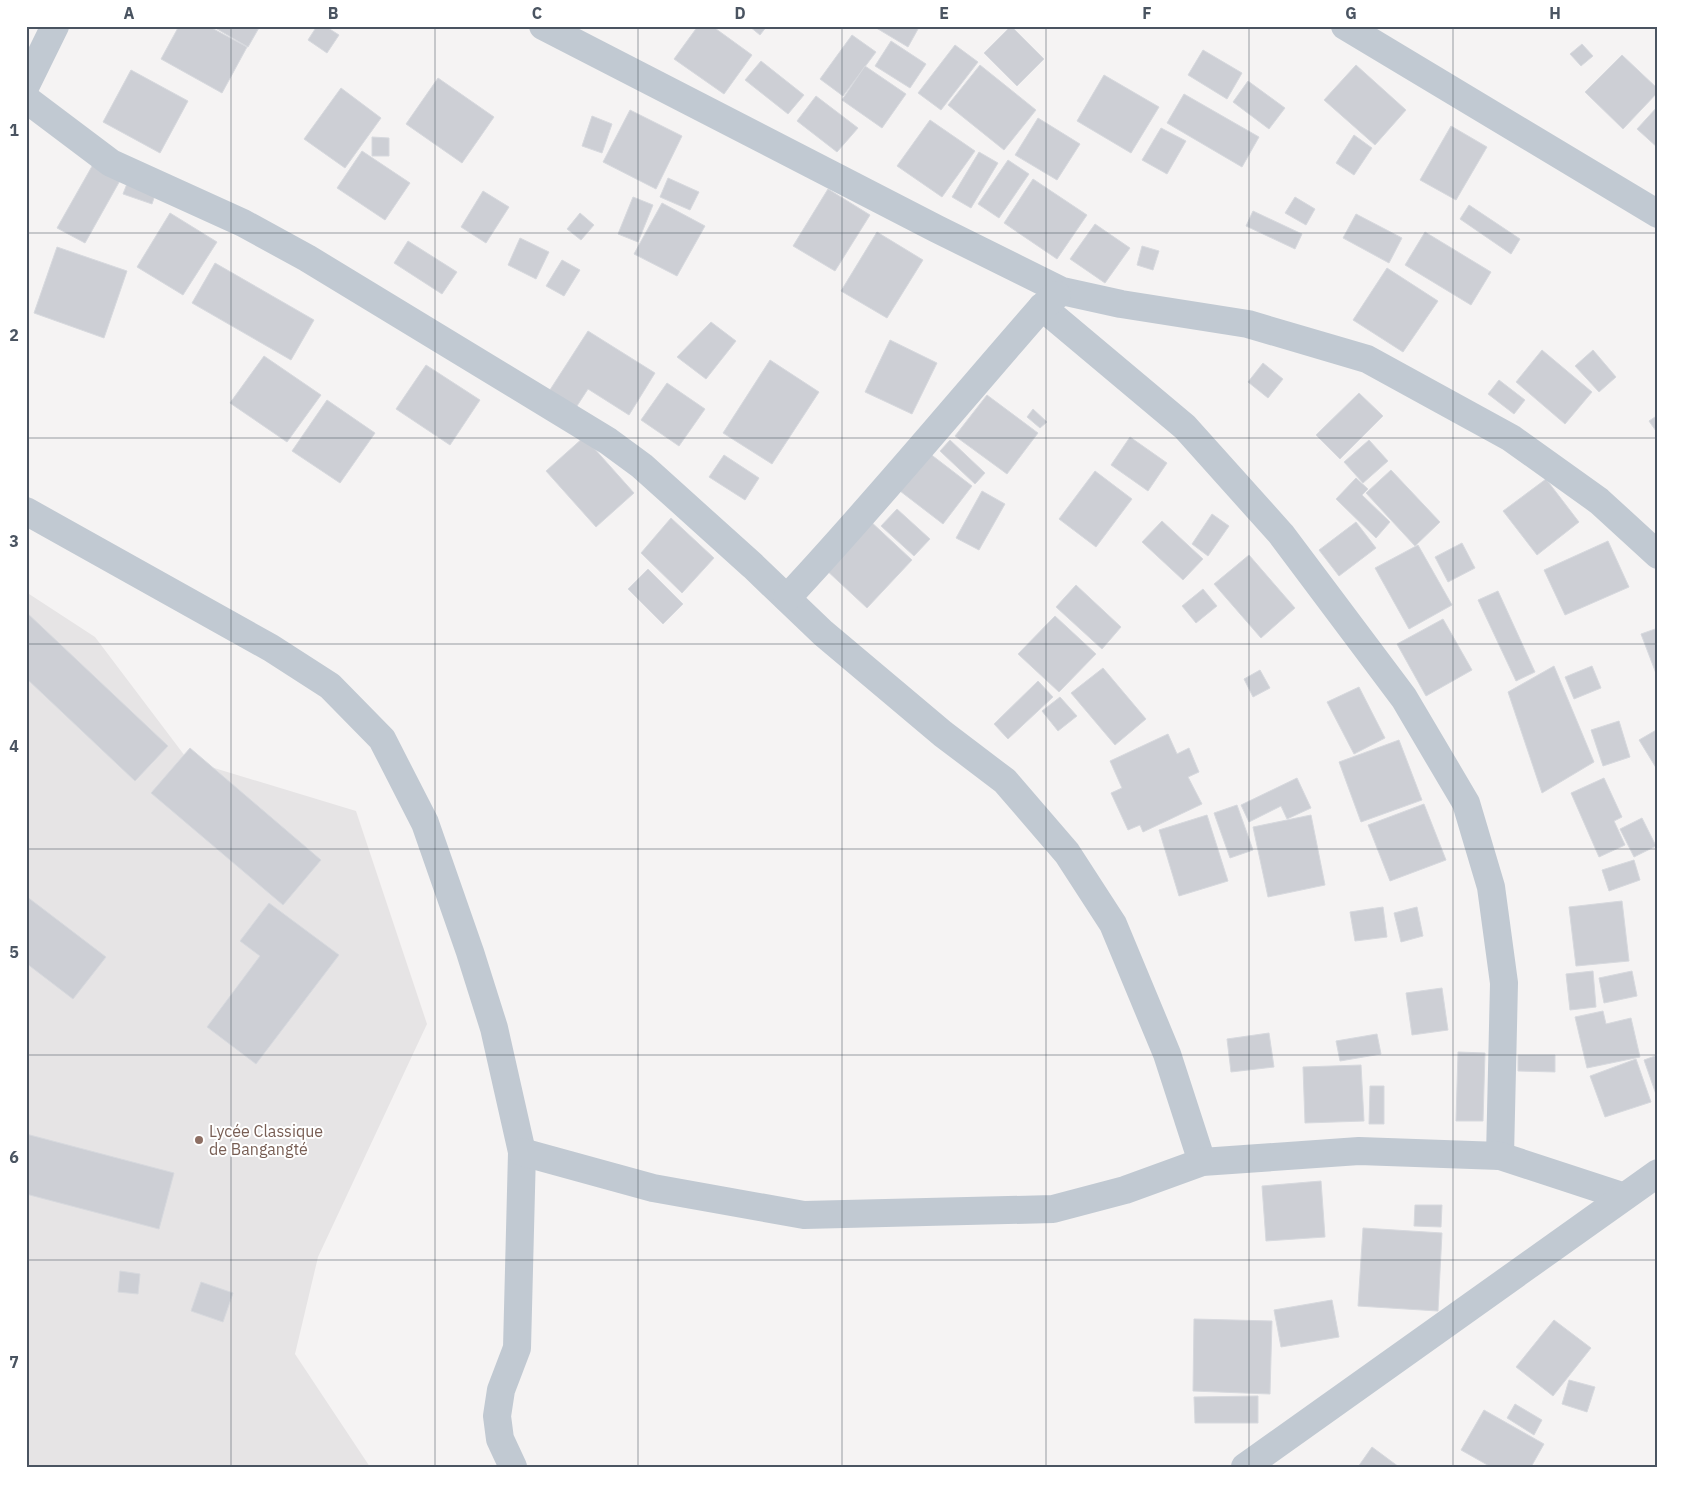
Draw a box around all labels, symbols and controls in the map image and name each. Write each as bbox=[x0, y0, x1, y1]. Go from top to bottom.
text: A bbox=[124, 3, 135, 23]
text: B bbox=[328, 3, 339, 23]
text: C bbox=[532, 3, 542, 23]
text: D bbox=[734, 3, 746, 23]
text: E bbox=[939, 3, 949, 23]
text: F bbox=[1142, 3, 1152, 23]
text: G bbox=[1345, 3, 1357, 23]
text: H bbox=[1549, 3, 1561, 23]
text: 1 bbox=[9, 120, 19, 140]
text: 2 bbox=[9, 325, 19, 345]
text: 3 bbox=[9, 531, 19, 551]
text: 4 bbox=[9, 736, 19, 756]
text: 5 bbox=[9, 942, 19, 962]
place label: Lycée Classique de Bangangté bbox=[209, 1121, 323, 1159]
marker: Lycée Classique de Bangangté bbox=[193, 1134, 205, 1146]
text: 6 bbox=[9, 1147, 19, 1167]
text: 7 bbox=[9, 1352, 19, 1372]

